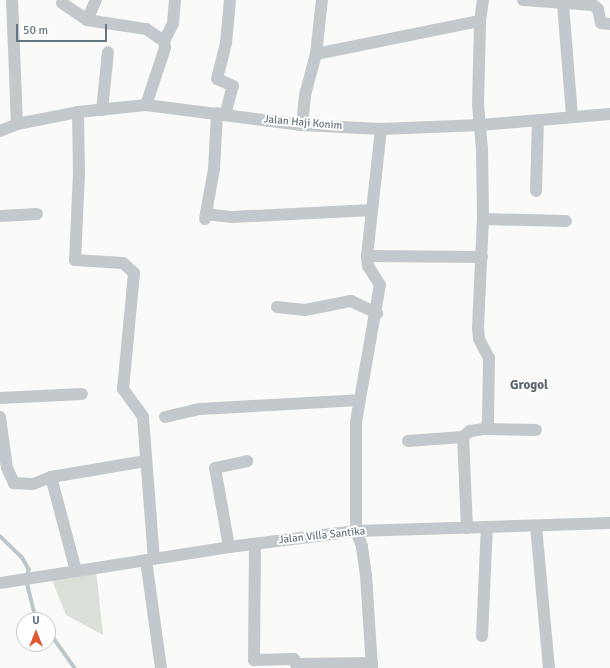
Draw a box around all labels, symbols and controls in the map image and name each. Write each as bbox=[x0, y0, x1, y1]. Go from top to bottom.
scale bar bbox=[18, 16, 109, 42]
text: 50 m bbox=[23, 23, 48, 38]
street label: Jalan Haji Konim bbox=[263, 113, 343, 133]
district label: Grogol bbox=[510, 377, 548, 393]
street label: Jalan Villa Santika bbox=[278, 525, 366, 547]
north arrow bbox=[16, 612, 56, 652]
text: U bbox=[32, 614, 40, 627]

